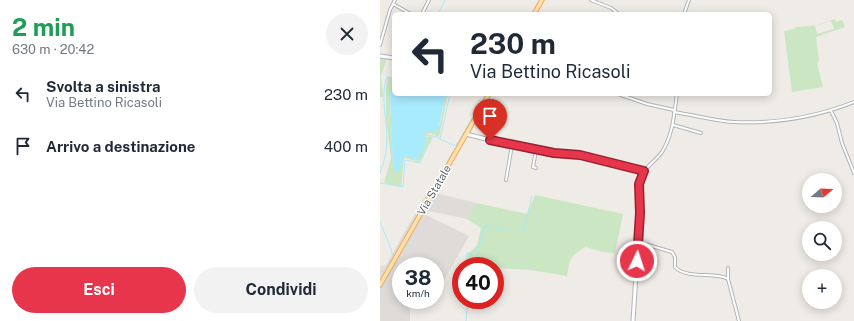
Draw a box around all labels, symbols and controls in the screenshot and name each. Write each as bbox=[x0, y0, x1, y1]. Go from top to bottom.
text: 2 min bbox=[12, 13, 75, 41]
button: close bbox=[326, 13, 368, 55]
text: 230 m bbox=[470, 27, 556, 60]
icon: left bbox=[404, 28, 456, 80]
text: 630 m · 20:42 bbox=[12, 42, 94, 57]
text: Via Bettino Ricasoli bbox=[470, 61, 630, 82]
text: Svolta a sinistra bbox=[46, 78, 160, 95]
icon: left bbox=[12, 83, 34, 105]
text: 230 m bbox=[324, 86, 368, 103]
text: Via Bettino Ricasoli bbox=[46, 95, 162, 110]
pin bbox=[473, 99, 507, 140]
icon: arrive bbox=[479, 105, 501, 127]
icon: arrive bbox=[12, 135, 34, 157]
text: Arrivo a destinazione bbox=[46, 138, 195, 155]
text: 400 m bbox=[324, 138, 368, 155]
street label: Via Statale bbox=[415, 163, 453, 217]
north arrow bbox=[802, 173, 842, 213]
map controls bbox=[802, 173, 842, 309]
button: search bbox=[802, 221, 842, 261]
position arrow bbox=[616, 240, 658, 282]
speed limit sign: 40 bbox=[452, 257, 504, 309]
text: 38 bbox=[405, 266, 431, 290]
button: Esci bbox=[12, 267, 186, 313]
button: Condividi bbox=[194, 267, 368, 313]
button: + bbox=[802, 269, 842, 309]
text: km/h bbox=[406, 287, 430, 299]

